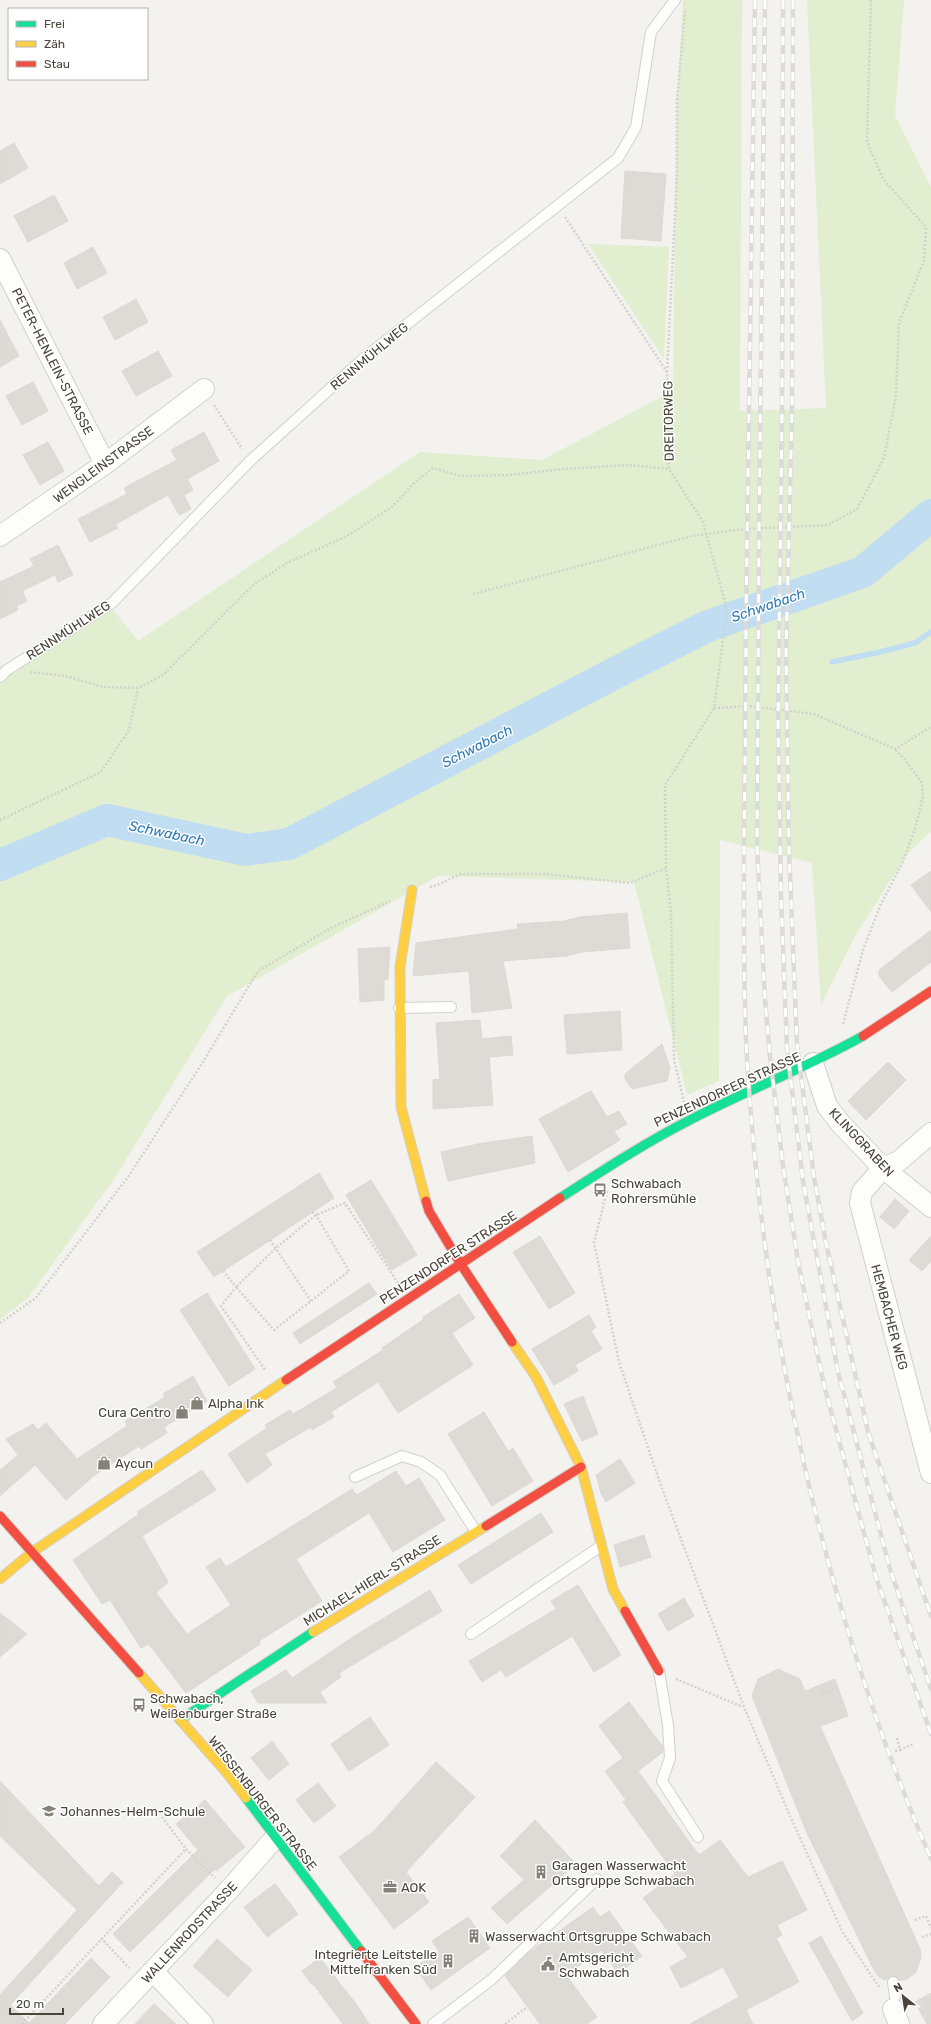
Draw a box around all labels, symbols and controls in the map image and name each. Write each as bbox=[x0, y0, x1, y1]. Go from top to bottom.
legend bbox=[8, 8, 148, 80]
text: Frei bbox=[44, 17, 65, 31]
text: Zäh bbox=[44, 37, 65, 51]
text: Stau bbox=[44, 57, 70, 71]
street label: PETER-HENLEIN-STRASSE bbox=[9, 285, 96, 437]
street label: RENNMÜHLWEG bbox=[327, 319, 411, 393]
street label: DREITORWEG bbox=[660, 380, 677, 461]
street label: WENGLEINSTRASSE bbox=[50, 423, 157, 506]
water label: Schwabach bbox=[729, 585, 807, 626]
street label: RENNMÜHLWEG bbox=[24, 598, 113, 663]
water label: Schwabach bbox=[439, 721, 515, 771]
water label: Schwabach bbox=[127, 817, 206, 850]
street label: PENZENDORFER STRASSE bbox=[652, 1049, 803, 1130]
street label: KLINGGRABEN bbox=[826, 1105, 897, 1180]
place label: Schwabach Rohrersmühle bbox=[611, 1176, 696, 1206]
bus stop icon: Schwabach Rohrersmühle bbox=[592, 1182, 608, 1198]
street label: PENZENDORFER STRASSE bbox=[377, 1207, 520, 1307]
street label: HEMBACHER WEG bbox=[868, 1263, 911, 1372]
shop icon: Alpha Ink bbox=[189, 1395, 205, 1411]
place label: Alpha Ink bbox=[208, 1396, 264, 1411]
shop icon: Cura Centro bbox=[174, 1404, 190, 1420]
place label: Cura Centro bbox=[98, 1405, 171, 1420]
shop icon: Aycun bbox=[96, 1455, 112, 1471]
place label: Aycun bbox=[115, 1456, 153, 1471]
street label: MICHAEL-HIERL-STRASSE bbox=[301, 1532, 444, 1629]
place label: Schwabach, Weißenburger Straße bbox=[150, 1691, 277, 1722]
bus stop icon: Schwabach, Weißenburger Straße bbox=[131, 1697, 147, 1713]
street label: WEISSENBURGER STRASSE bbox=[205, 1733, 320, 1874]
school or university icon: Johannes-Helm-Schule bbox=[41, 1803, 57, 1819]
place label: Johannes-Helm-Schule bbox=[60, 1804, 205, 1819]
place label: Garagen Wasserwacht Ortsgruppe Schwabach bbox=[552, 1858, 694, 1889]
building icon: Garagen Wasserwacht Ortsgruppe Schwabach bbox=[533, 1864, 549, 1880]
street label: WALLENRODSTRASSE bbox=[138, 1878, 240, 1986]
office icon: AOK bbox=[382, 1879, 398, 1895]
place label: AOK bbox=[401, 1880, 426, 1895]
building icon: Wasserwacht Ortsgruppe Schwabach bbox=[466, 1928, 482, 1944]
place label: Wasserwacht Ortsgruppe Schwabach bbox=[485, 1929, 711, 1945]
place label: Integrierte Leitstelle Mittelfranken Süd bbox=[314, 1947, 437, 1977]
place label: Amtsgericht Schwabach bbox=[559, 1950, 634, 1980]
building icon: Integrierte Leitstelle Mittelfranken Süd bbox=[440, 1953, 456, 1969]
public building icon: Amtsgericht Schwabach bbox=[540, 1956, 556, 1972]
north arrow bbox=[883, 1976, 923, 2016]
text: N bbox=[892, 1980, 905, 1995]
scale bar bbox=[10, 1990, 63, 2016]
text: 20 m bbox=[16, 1997, 44, 2011]

